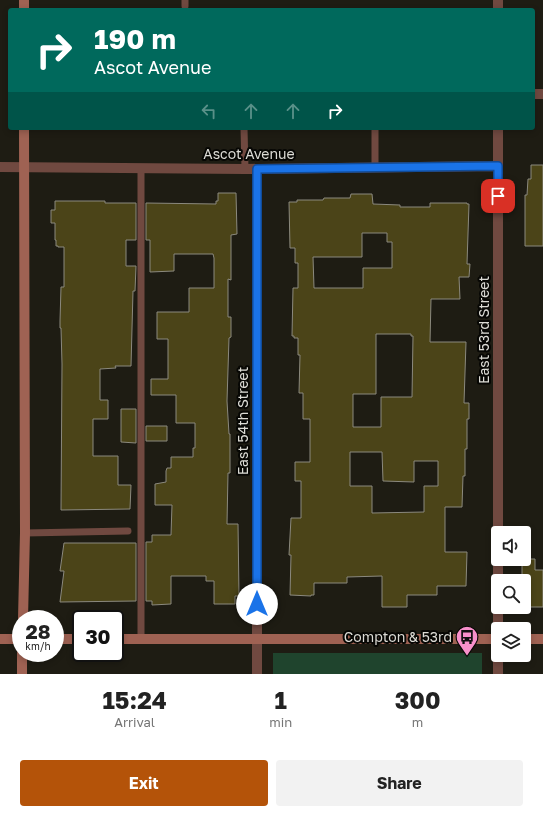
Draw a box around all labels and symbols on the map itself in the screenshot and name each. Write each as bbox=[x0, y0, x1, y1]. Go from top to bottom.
street label: Ascot Avenue bbox=[203, 145, 295, 162]
pin bbox=[481, 179, 515, 213]
street label: East 53rd Street bbox=[475, 276, 492, 384]
street label: East 54th Street bbox=[234, 367, 251, 475]
position arrow bbox=[236, 583, 278, 625]
speed limit sign: 30 bbox=[72, 610, 124, 662]
bus stop icon: Compton & 53rd bbox=[454, 624, 480, 657]
place label: Compton & 53rd bbox=[344, 628, 452, 645]

